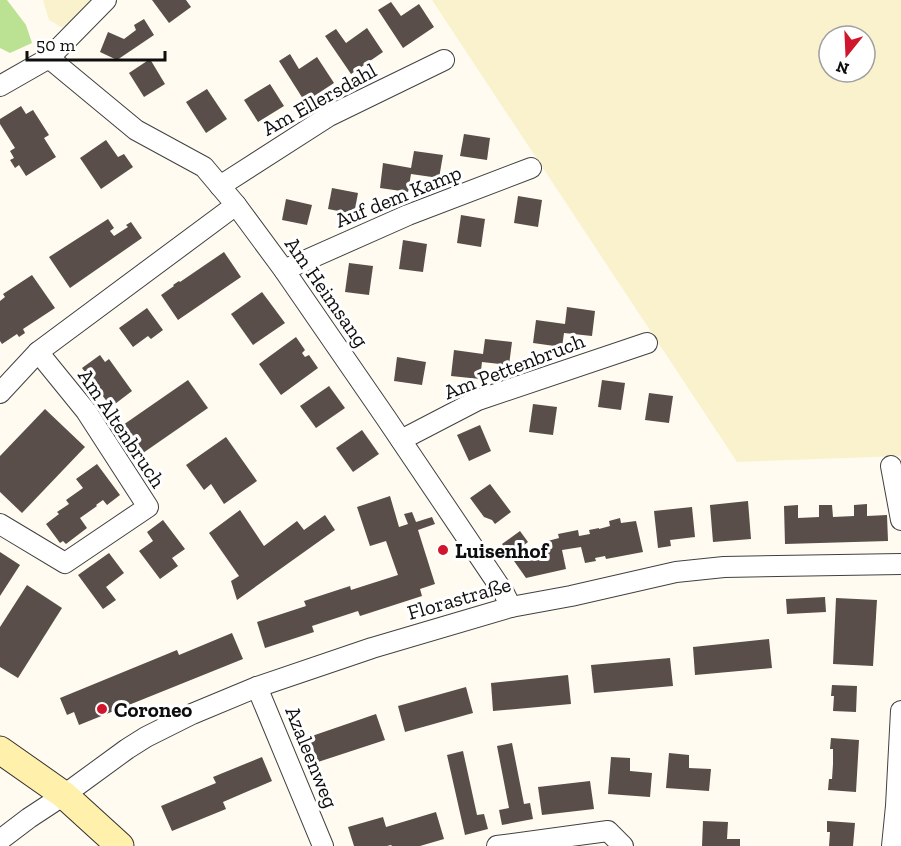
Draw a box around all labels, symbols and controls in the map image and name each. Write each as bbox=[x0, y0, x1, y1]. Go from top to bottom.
scale bar bbox=[27, 24, 165, 62]
north arrow bbox=[817, 24, 877, 84]
text: 50 m bbox=[36, 34, 76, 56]
street label: Am Ellersdahl bbox=[257, 57, 381, 141]
text: N bbox=[834, 57, 851, 79]
street label: Auf dem Kamp bbox=[331, 159, 465, 233]
street label: Am Heimsang bbox=[280, 232, 374, 352]
street label: Am Pettenbruch bbox=[440, 328, 588, 404]
street label: Am Altenbruch bbox=[73, 364, 171, 492]
place label: Luisenhof bbox=[455, 538, 550, 563]
marker: Luisenhof bbox=[436, 543, 450, 557]
street label: Florastraße bbox=[404, 571, 514, 625]
place label: Coroneo bbox=[114, 697, 192, 722]
marker: Coroneo bbox=[95, 702, 109, 716]
street label: Azaleenweg bbox=[280, 702, 344, 812]

